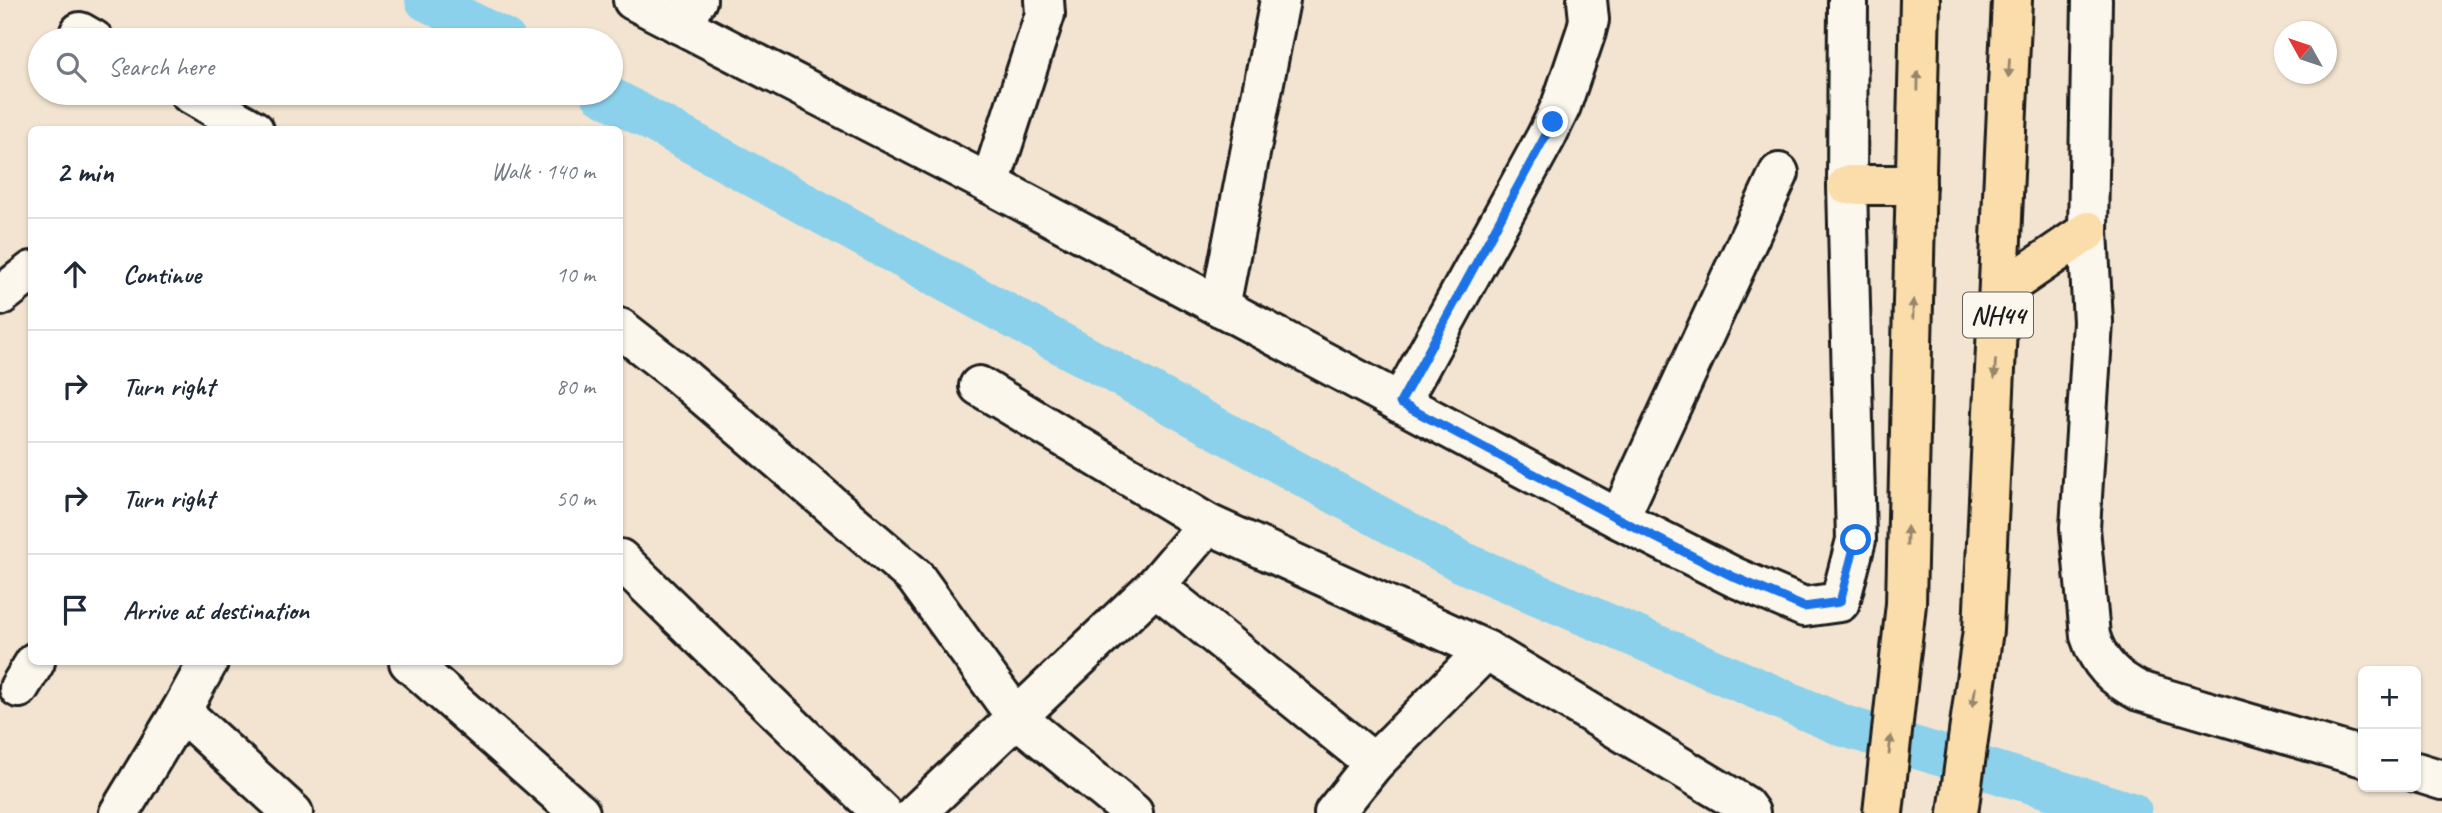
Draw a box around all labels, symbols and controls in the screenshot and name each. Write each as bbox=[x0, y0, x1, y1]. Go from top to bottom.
north arrow bbox=[2274, 21, 2337, 84]
search box bbox=[28, 28, 623, 105]
icon: search bbox=[52, 48, 90, 86]
text: Search here bbox=[108, 50, 214, 83]
one-way arrow bbox=[2004, 57, 2015, 79]
one-way arrow bbox=[1912, 70, 1924, 92]
route end bbox=[1537, 106, 1568, 137]
text: 2 min bbox=[56, 153, 113, 191]
text: Walk · 140 m bbox=[491, 157, 595, 186]
icon: ahead bbox=[56, 255, 94, 293]
text: Continue bbox=[123, 258, 201, 291]
text: 10 m bbox=[556, 260, 595, 289]
road number: NH44 bbox=[1963, 292, 2033, 338]
one-way arrow bbox=[1907, 297, 1918, 319]
one-way arrow bbox=[1989, 358, 2000, 380]
icon: right bbox=[56, 367, 94, 405]
text: Turn right bbox=[123, 370, 214, 403]
text: 80 m bbox=[556, 372, 595, 401]
icon: right bbox=[56, 479, 94, 517]
text: Turn right bbox=[123, 482, 214, 515]
text: 50 m bbox=[556, 484, 595, 513]
route start bbox=[1840, 524, 1871, 555]
one-way arrow bbox=[1901, 525, 1913, 547]
icon: arrive bbox=[56, 591, 94, 629]
text: Arrive at destination bbox=[123, 594, 309, 627]
map controls bbox=[2358, 666, 2421, 792]
button: + bbox=[2358, 666, 2421, 729]
one-way arrow bbox=[1968, 686, 1979, 708]
button: − bbox=[2358, 729, 2421, 792]
one-way arrow bbox=[1885, 734, 1896, 756]

